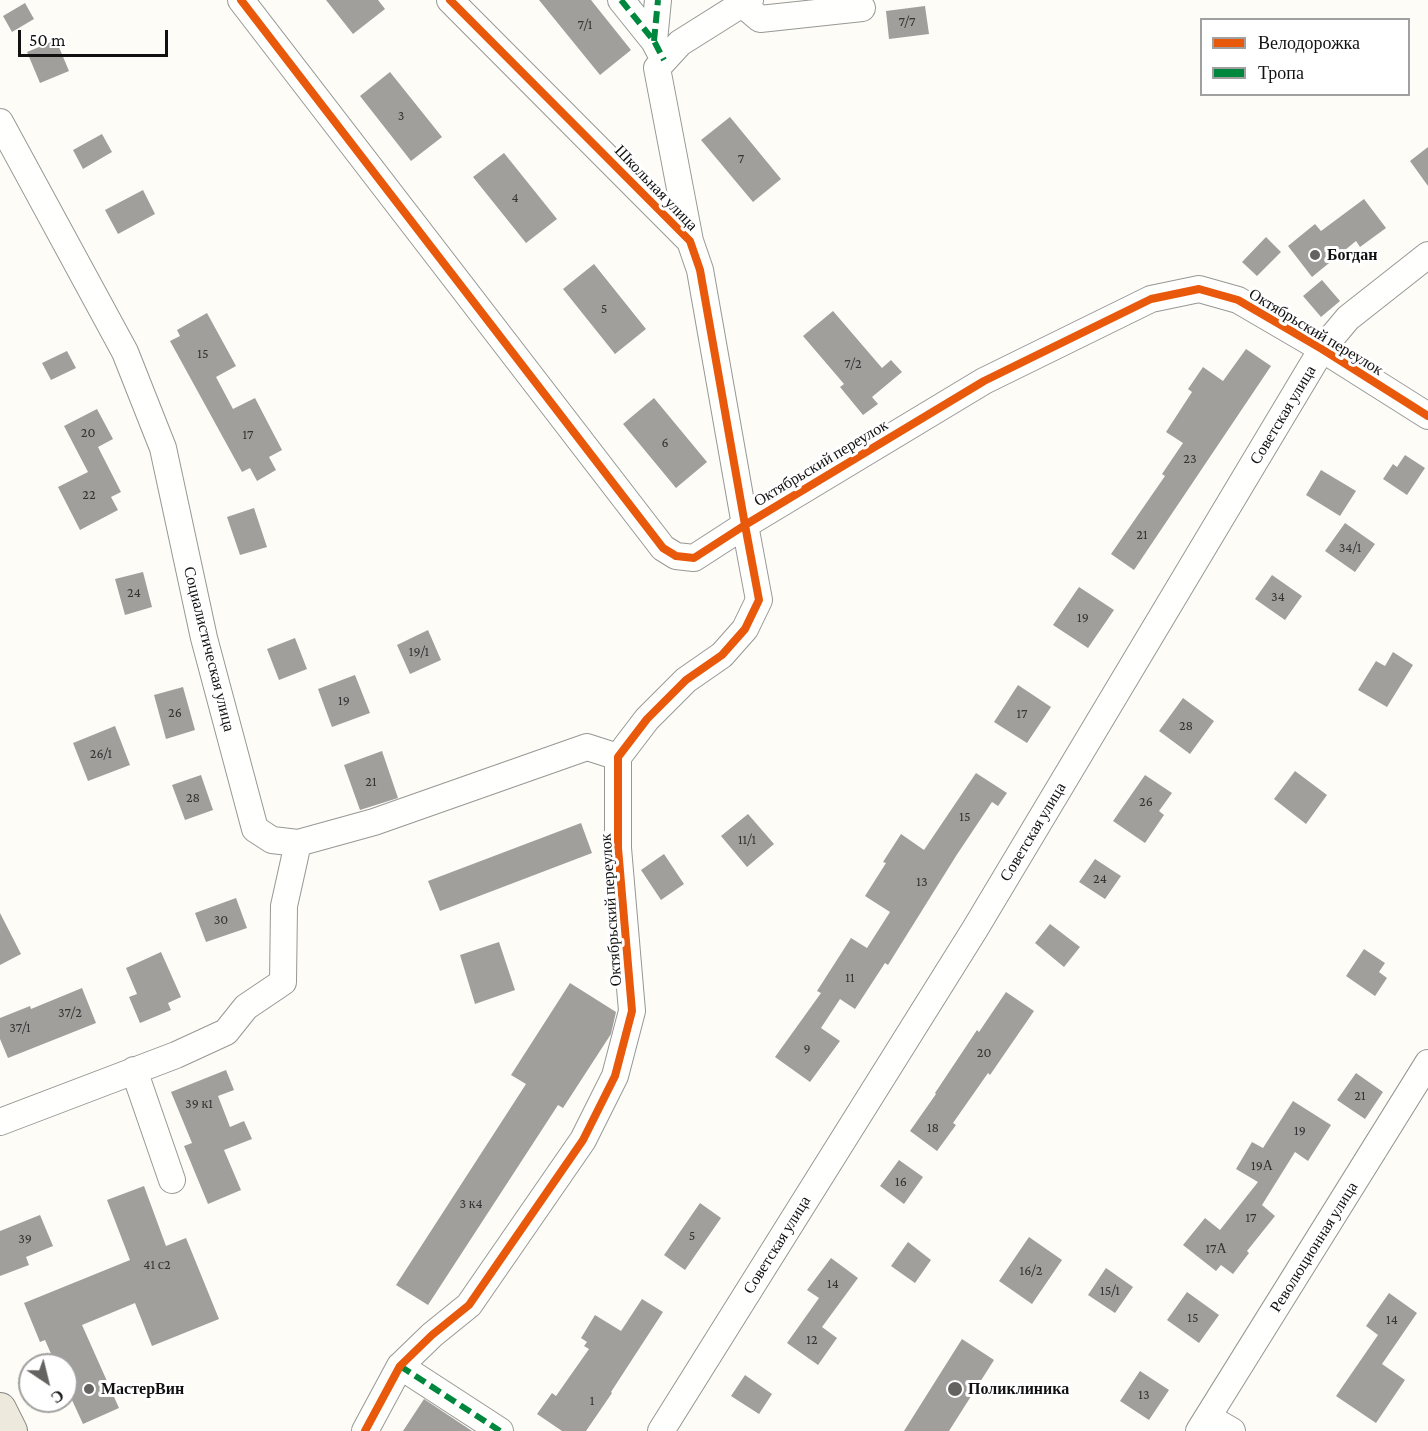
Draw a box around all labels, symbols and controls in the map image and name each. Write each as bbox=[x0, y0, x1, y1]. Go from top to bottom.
house number: 7/7 bbox=[898, 14, 916, 30]
house number: 7/1 bbox=[578, 17, 592, 33]
scale bar bbox=[21, 18, 171, 56]
legend bbox=[1200, 18, 1410, 96]
text: 50 m bbox=[29, 30, 66, 50]
text: Велодорожка bbox=[1258, 33, 1360, 53]
text: Тропа bbox=[1258, 63, 1304, 83]
house number: 3 bbox=[398, 108, 404, 124]
street label: Школьная улица bbox=[610, 141, 702, 235]
house number: 7 bbox=[738, 151, 744, 167]
house number: 4 bbox=[511, 190, 519, 206]
place label: Богдан bbox=[1327, 245, 1377, 265]
marker: Богдан bbox=[1308, 248, 1322, 262]
street label: Октябрьский переулок bbox=[1245, 284, 1387, 380]
house number: 5 bbox=[601, 301, 607, 317]
house number: 15 bbox=[197, 346, 209, 362]
house number: 7/2 bbox=[844, 356, 862, 372]
street label: Советская улица bbox=[1246, 362, 1320, 468]
street label: Октябрьский переулок bbox=[750, 415, 892, 511]
house number: 20 bbox=[81, 425, 95, 441]
house number: 17 bbox=[242, 427, 254, 443]
house number: 6 bbox=[661, 435, 669, 451]
house number: 23 bbox=[1183, 451, 1197, 467]
house number: 22 bbox=[82, 487, 96, 503]
house number: 21 bbox=[1136, 527, 1148, 543]
house number: 34/1 bbox=[1339, 540, 1361, 556]
street label: Социалистическая улица bbox=[179, 564, 239, 734]
house number: 24 bbox=[127, 585, 141, 601]
house number: 34 bbox=[1271, 589, 1285, 605]
house number: 19 bbox=[1077, 610, 1089, 626]
house number: 19/1 bbox=[409, 644, 429, 660]
house number: 19 bbox=[338, 693, 350, 709]
house number: 26 bbox=[168, 705, 182, 721]
house number: 17 bbox=[1016, 706, 1028, 722]
house number: 28 bbox=[1179, 718, 1193, 734]
house number: 26/1 bbox=[90, 746, 112, 762]
house number: 21 bbox=[365, 774, 377, 790]
street label: Советская улица bbox=[996, 779, 1070, 885]
house number: 28 bbox=[186, 790, 200, 806]
house number: 26 bbox=[1139, 794, 1153, 810]
house number: 15 bbox=[959, 809, 971, 825]
house number: 11/1 bbox=[738, 832, 756, 848]
street label: Октябрьский переулок bbox=[596, 833, 626, 987]
house number: 24 bbox=[1093, 871, 1107, 887]
house number: 13 bbox=[916, 874, 928, 890]
house number: 30 bbox=[214, 912, 228, 928]
house number: 11 bbox=[845, 970, 855, 986]
house number: 37/2 bbox=[58, 1005, 82, 1021]
house number: 37/1 bbox=[9, 1020, 31, 1036]
house number: 9 bbox=[803, 1041, 811, 1057]
house number: 20 bbox=[977, 1045, 991, 1061]
house number: 21 bbox=[1354, 1088, 1366, 1104]
house number: 39 к1 bbox=[185, 1096, 213, 1112]
house number: 18 bbox=[927, 1120, 939, 1136]
house number: 19 bbox=[1294, 1123, 1306, 1139]
house number: 19А bbox=[1251, 1158, 1273, 1174]
house number: 16 bbox=[895, 1174, 907, 1190]
street label: Революционная улица bbox=[1266, 1178, 1362, 1316]
street label: Советская улица bbox=[739, 1192, 815, 1298]
house number: 3 к4 bbox=[459, 1196, 483, 1212]
house number: 17 bbox=[1245, 1210, 1257, 1226]
house number: 5 bbox=[689, 1228, 695, 1244]
house number: 39 bbox=[18, 1231, 32, 1247]
house number: 17А bbox=[1205, 1241, 1227, 1257]
house number: 41 с2 bbox=[143, 1257, 171, 1273]
house number: 16/2 bbox=[1020, 1263, 1042, 1279]
house number: 14 bbox=[827, 1276, 839, 1292]
house number: 15/1 bbox=[1100, 1283, 1120, 1299]
house number: 15 bbox=[1187, 1310, 1199, 1326]
house number: 14 bbox=[1386, 1312, 1398, 1328]
house number: 12 bbox=[806, 1332, 818, 1348]
north arrow bbox=[18, 1353, 78, 1413]
place label: МастерВин bbox=[101, 1379, 184, 1399]
place label: Поликлиника bbox=[968, 1379, 1069, 1399]
marker: Поликлиника bbox=[946, 1380, 964, 1398]
marker: МастерВин bbox=[82, 1382, 96, 1396]
text: С bbox=[48, 1386, 67, 1407]
house number: 13 bbox=[1138, 1387, 1150, 1403]
house number: 1 bbox=[590, 1393, 594, 1409]

